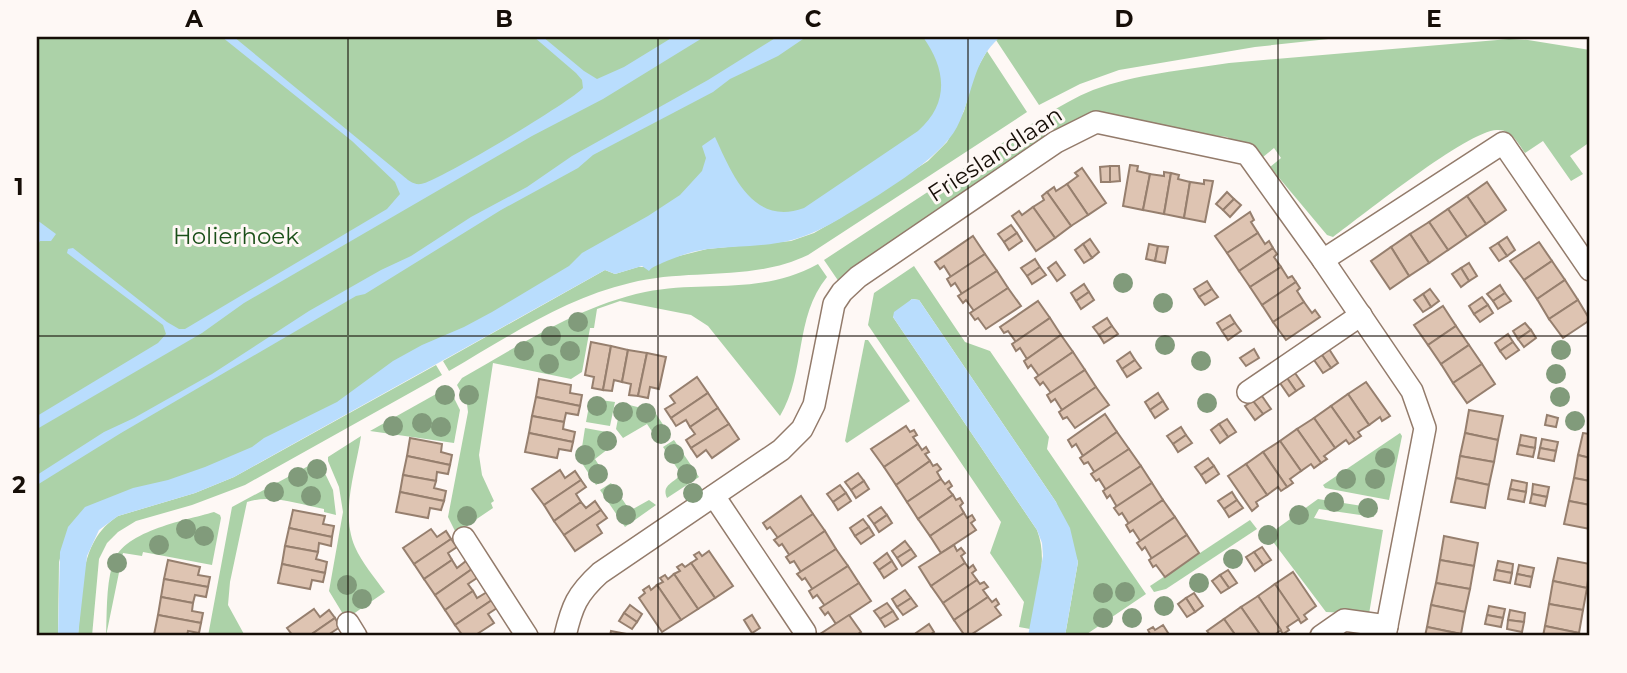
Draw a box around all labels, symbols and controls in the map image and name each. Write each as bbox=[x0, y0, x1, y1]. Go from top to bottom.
text: A bbox=[184, 5, 203, 33]
text: B bbox=[495, 5, 513, 33]
text: C bbox=[805, 5, 822, 33]
text: D bbox=[1115, 5, 1134, 33]
text: E bbox=[1426, 5, 1442, 33]
street label: Frieslandlaan bbox=[923, 100, 1067, 208]
text: 1 bbox=[14, 173, 24, 201]
park label: Holierhoek bbox=[173, 222, 299, 250]
text: 2 bbox=[12, 471, 26, 499]

